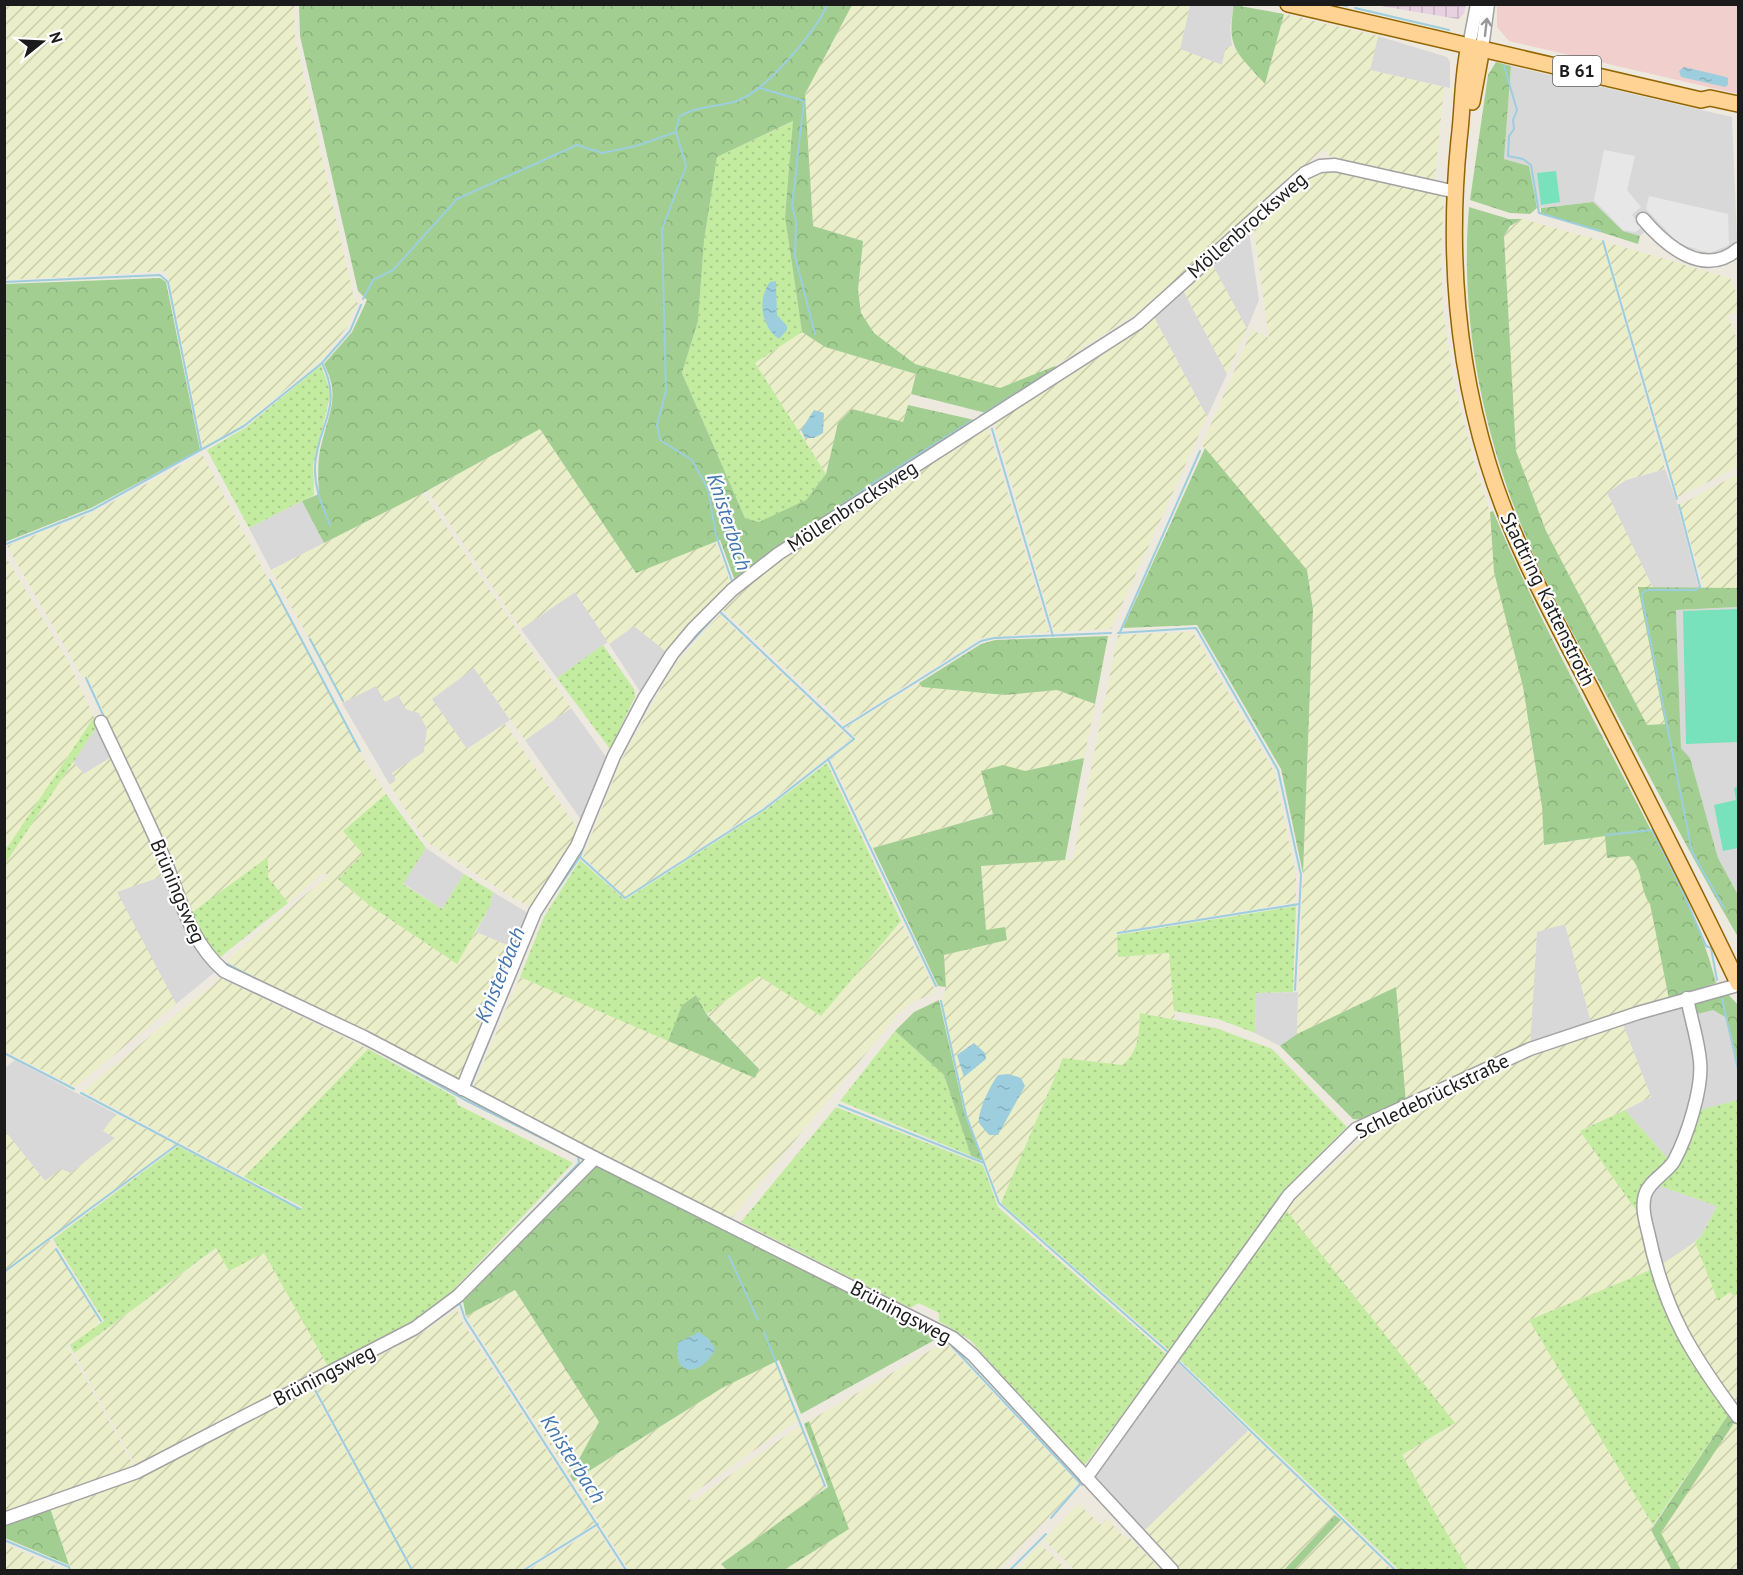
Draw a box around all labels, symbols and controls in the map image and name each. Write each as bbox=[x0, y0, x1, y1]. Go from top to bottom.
north arrow bbox=[12, 12, 72, 72]
one-way arrow bbox=[1481, 17, 1492, 37]
text: N bbox=[45, 29, 67, 45]
road number: B 61 bbox=[1553, 56, 1601, 86]
street label: Möllenbrocksweg bbox=[1182, 166, 1312, 284]
street label: Möllenbrocksweg bbox=[782, 454, 922, 558]
water label: Knisterbach bbox=[701, 470, 758, 574]
street label: Stadtring Kattenstroth bbox=[1495, 508, 1601, 690]
street label: Brüningsweg bbox=[144, 835, 212, 947]
water label: Knisterbach bbox=[468, 923, 531, 1027]
street label: Schledebrückstraße bbox=[1351, 1047, 1513, 1145]
street label: Brüningsweg bbox=[846, 1275, 956, 1349]
street label: Brüningsweg bbox=[269, 1338, 379, 1412]
water label: Knisterbach bbox=[535, 1409, 612, 1508]

